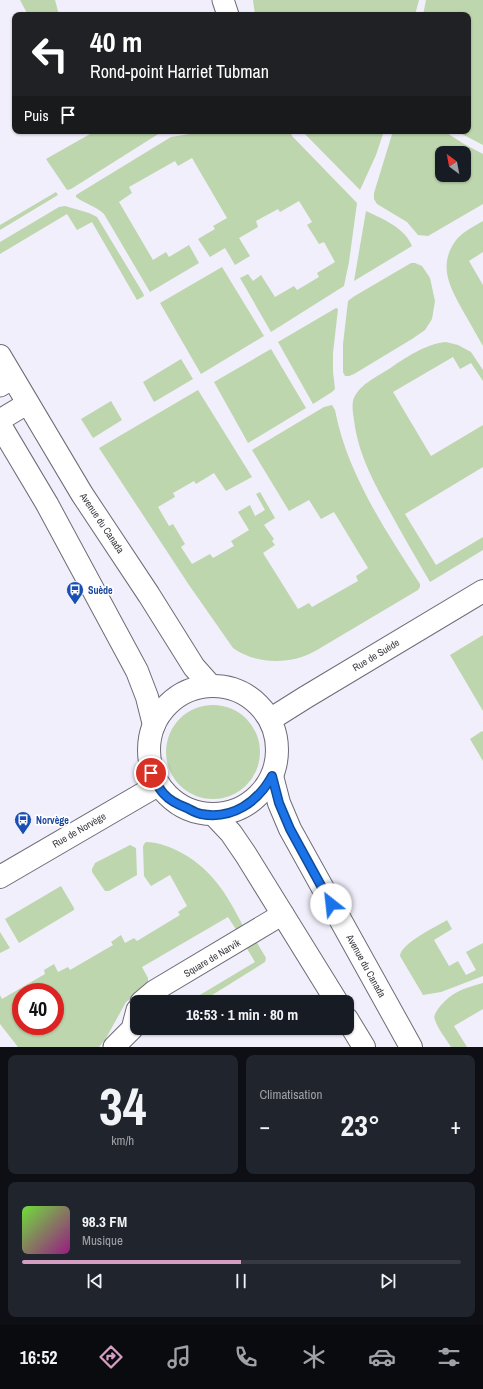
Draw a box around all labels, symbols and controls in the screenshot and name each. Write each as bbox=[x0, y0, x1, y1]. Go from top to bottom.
text: 40 m bbox=[90, 23, 142, 61]
icon: left bbox=[24, 28, 76, 80]
text: Rond-point Harriet Tubman bbox=[90, 59, 269, 84]
icon: arrive bbox=[57, 104, 79, 126]
text: Puis bbox=[24, 105, 49, 126]
north arrow bbox=[435, 146, 471, 182]
map controls bbox=[435, 146, 471, 182]
street label: Avenue du Canada bbox=[76, 489, 127, 556]
bus stop icon: Suède bbox=[65, 580, 85, 605]
place label: Suède bbox=[88, 584, 113, 597]
street label: Rue de Suède bbox=[350, 636, 402, 674]
pin bbox=[134, 756, 168, 790]
icon: arrive bbox=[140, 762, 162, 784]
street label: Rue de Norvège bbox=[50, 809, 108, 851]
bus stop icon: Norvège bbox=[13, 810, 33, 835]
place label: Norvège bbox=[36, 814, 69, 827]
position arrow bbox=[310, 883, 352, 925]
street label: Avenue du Canada bbox=[343, 931, 389, 1000]
street label: Square de Narvik bbox=[181, 936, 243, 980]
speed limit sign: 40 bbox=[12, 983, 64, 1035]
text: 16:53 · 1 min · 80 m bbox=[186, 1004, 298, 1025]
text: 34 bbox=[99, 1071, 146, 1141]
text: Climatisation bbox=[260, 1086, 322, 1103]
text: 23° bbox=[341, 1105, 380, 1145]
text: − bbox=[260, 1111, 270, 1141]
text: + bbox=[450, 1111, 461, 1141]
text: km/h bbox=[111, 1132, 134, 1149]
text: 98.3 FM bbox=[82, 1211, 127, 1232]
text: Musique bbox=[82, 1232, 123, 1249]
icon: previous bbox=[84, 1270, 106, 1292]
icon: pause bbox=[230, 1270, 252, 1292]
icon: next bbox=[377, 1270, 399, 1292]
icon: directions bbox=[97, 1343, 125, 1371]
icon: music bbox=[165, 1343, 193, 1371]
icon: phone bbox=[232, 1343, 260, 1371]
icon: climate bbox=[300, 1343, 328, 1371]
icon: car bbox=[368, 1343, 396, 1371]
icon: filters bbox=[435, 1343, 463, 1371]
text: 16:52 bbox=[20, 1345, 58, 1370]

